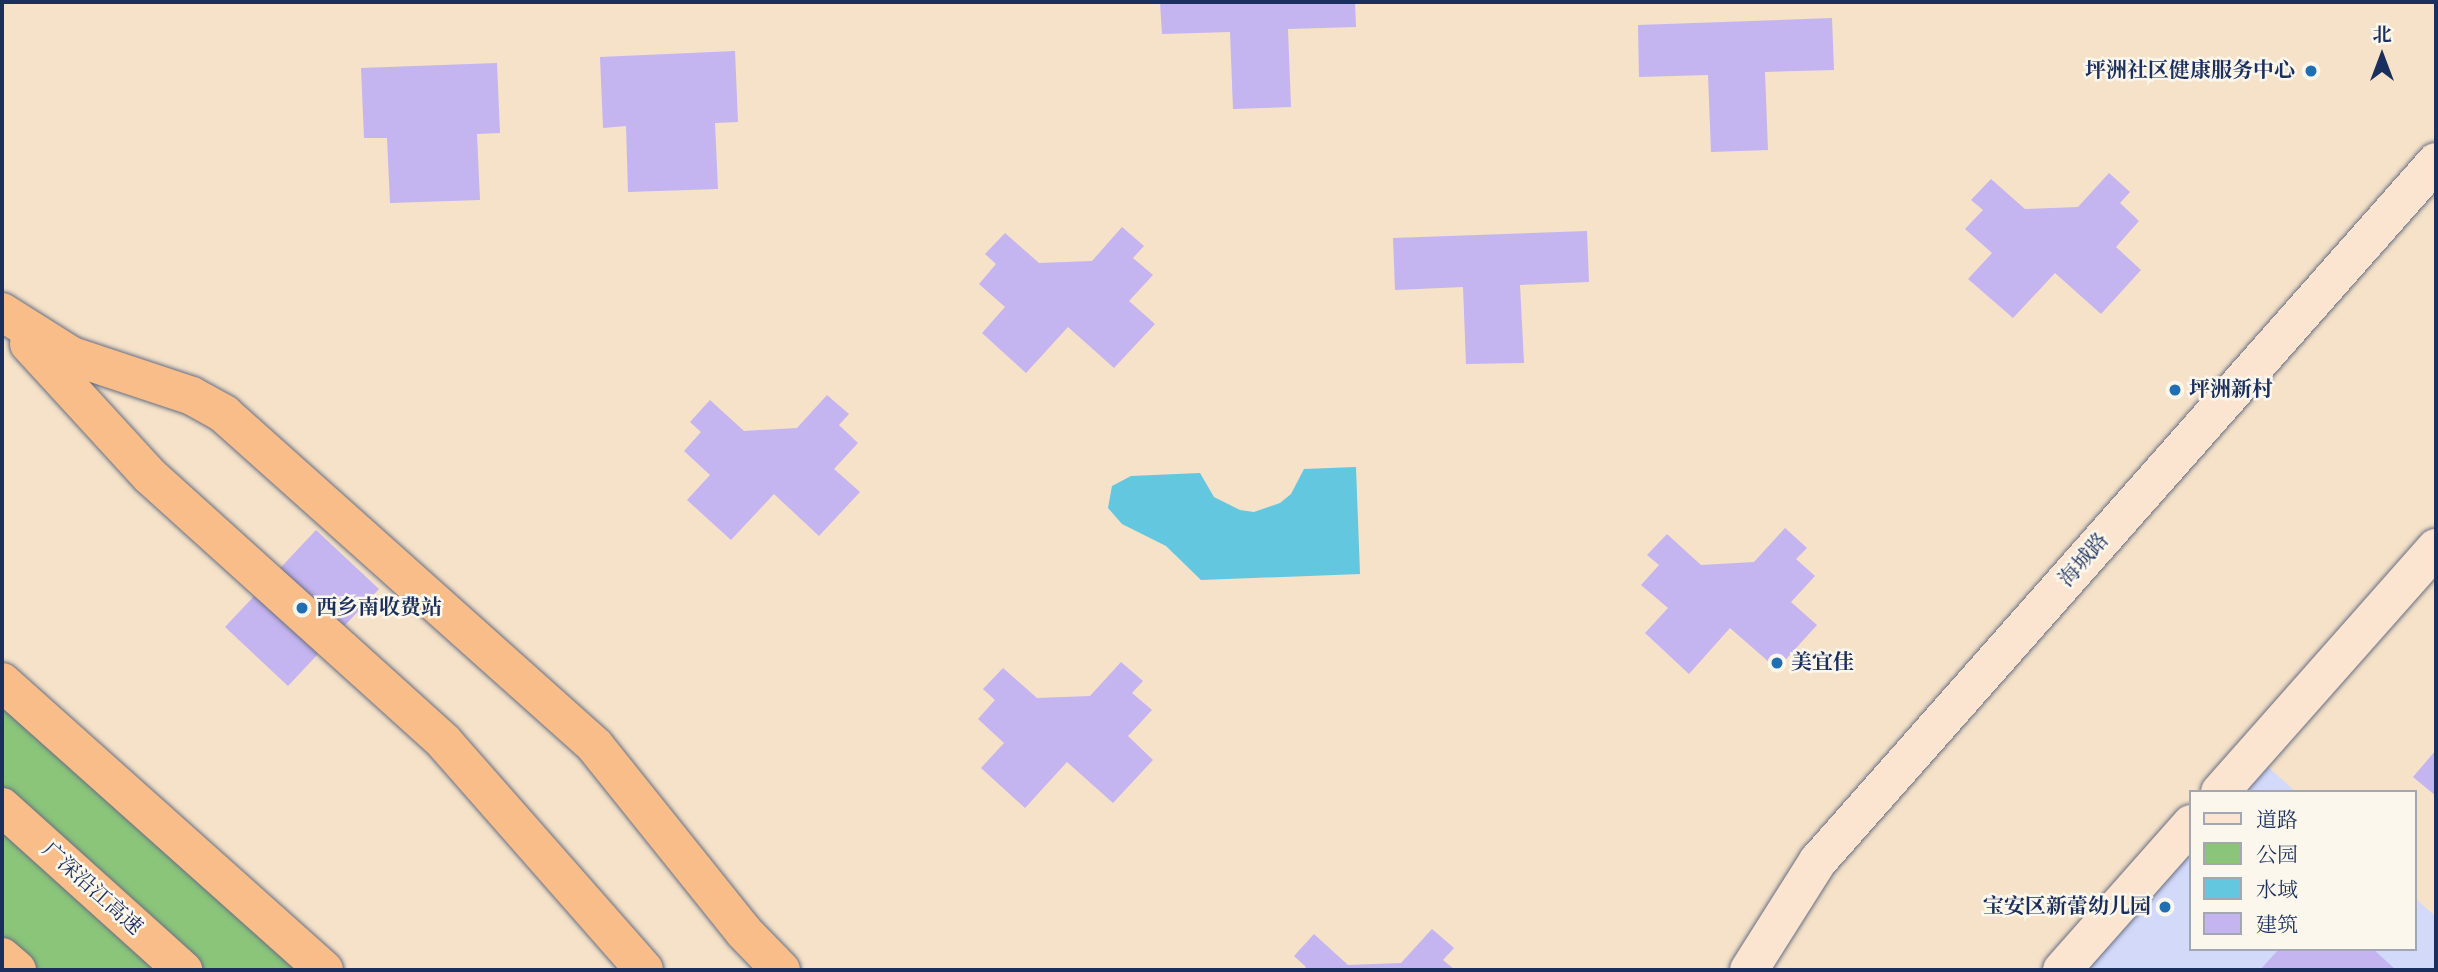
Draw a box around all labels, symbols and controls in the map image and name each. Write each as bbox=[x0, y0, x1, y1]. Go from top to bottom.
north arrow bbox=[2347, 21, 2417, 91]
text: 北 bbox=[2372, 22, 2392, 48]
place label: 坪洲社区健康服务中心 bbox=[2085, 58, 2295, 84]
marker: 坪洲社区健康服务中心 bbox=[2301, 61, 2321, 81]
place label: 坪洲新村 bbox=[2189, 377, 2273, 403]
marker: 坪洲新村 bbox=[2167, 382, 2183, 398]
street label: 海城路 bbox=[2054, 528, 2114, 592]
place label: 西乡南收费站 bbox=[316, 595, 442, 621]
marker: 西乡南收费站 bbox=[294, 600, 310, 616]
place label: 美宜佳 bbox=[1791, 650, 1854, 676]
marker: 美宜佳 bbox=[1769, 655, 1785, 671]
legend bbox=[2190, 790, 2417, 951]
text: 道路 bbox=[2256, 806, 2298, 835]
street label: 广深沿江高速 bbox=[37, 837, 147, 941]
text: 公园 bbox=[2256, 841, 2298, 870]
text: 水域 bbox=[2256, 876, 2298, 905]
place label: 宝安区新蕾幼儿园 bbox=[1983, 894, 2151, 920]
marker: 宝安区新蕾幼儿园 bbox=[2157, 899, 2173, 915]
text: 建筑 bbox=[2256, 911, 2298, 940]

